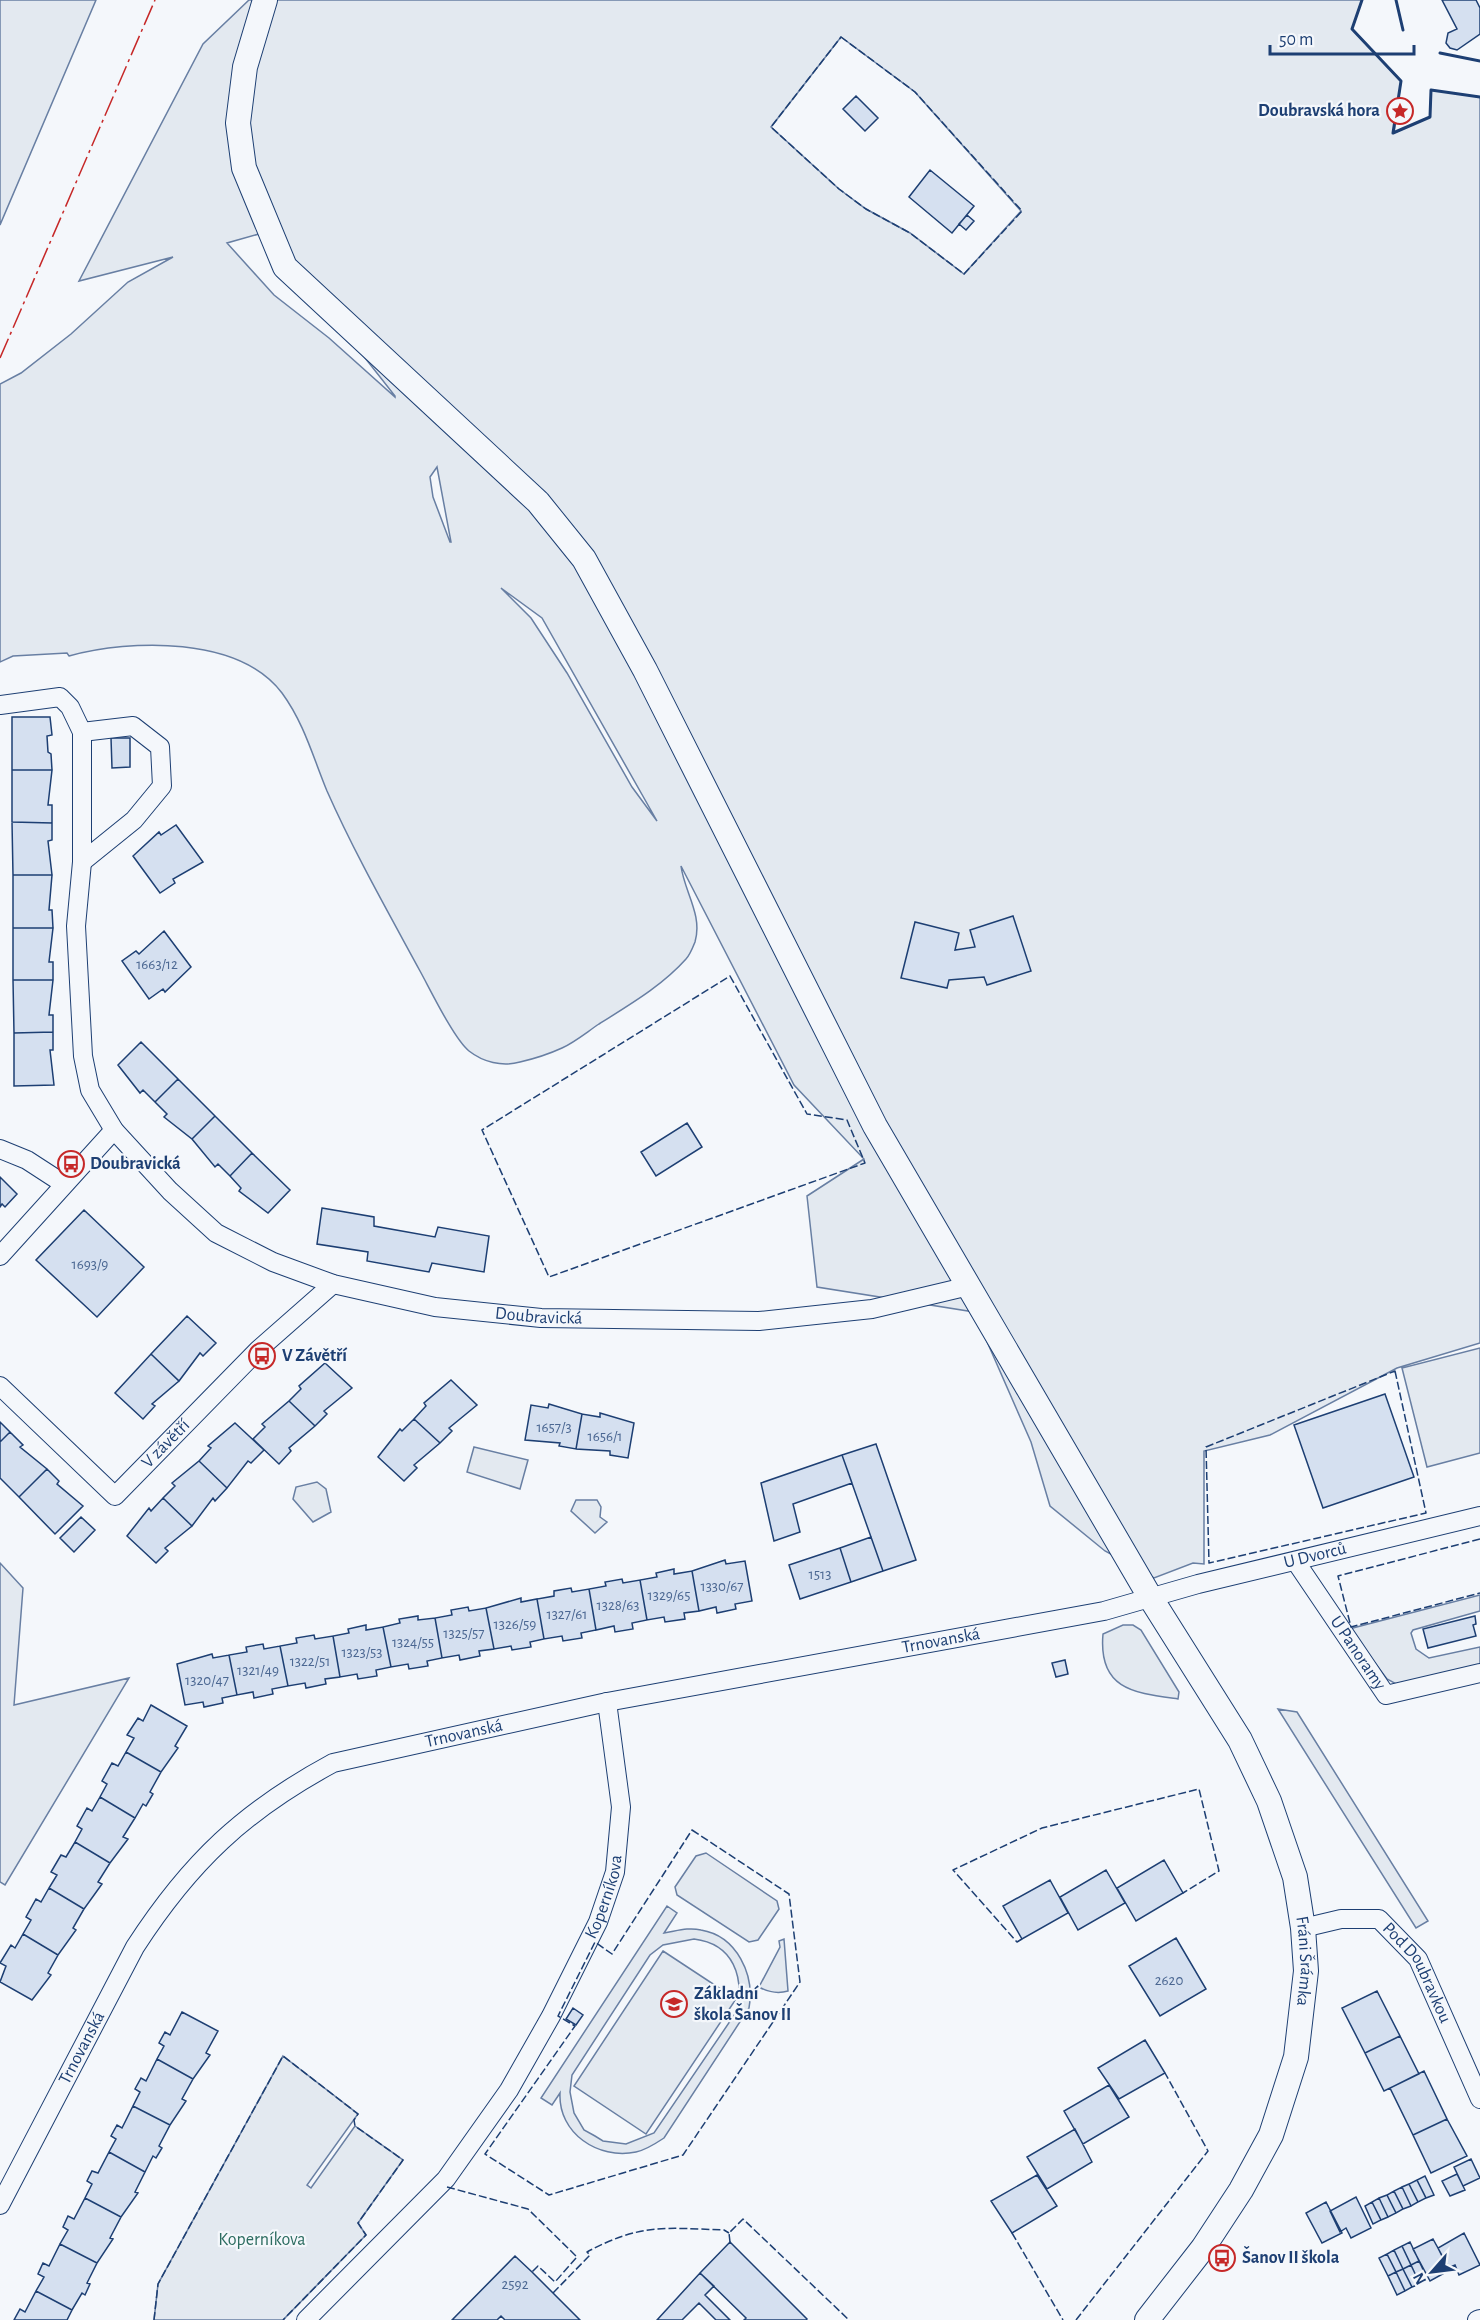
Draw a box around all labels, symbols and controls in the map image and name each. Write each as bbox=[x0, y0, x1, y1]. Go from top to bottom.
scale bar bbox=[1270, 18, 1414, 56]
text: 50 m bbox=[1279, 31, 1313, 49]
place icon: Doubravská hora bbox=[1385, 96, 1415, 126]
place label: Doubravská hora bbox=[1258, 102, 1380, 120]
house number: 1663/12 bbox=[136, 957, 178, 972]
bus stop icon: Doubravická bbox=[56, 1149, 86, 1179]
place label: Doubravická bbox=[90, 1155, 181, 1173]
house number: 1693/9 bbox=[72, 1257, 108, 1272]
street label: Doubravická bbox=[494, 1304, 583, 1328]
bus stop icon: V Závětří bbox=[247, 1341, 277, 1371]
place label: V Závětří bbox=[282, 1347, 347, 1365]
street label: V závětří bbox=[138, 1416, 194, 1472]
house number: 1657/3 bbox=[536, 1420, 572, 1435]
house number: 1656/1 bbox=[588, 1429, 623, 1444]
street label: U Dvorců bbox=[1282, 1540, 1348, 1572]
house number: 1513 bbox=[809, 1567, 831, 1582]
house number: 1330/67 bbox=[700, 1579, 744, 1594]
house number: 1329/65 bbox=[648, 1588, 690, 1603]
house number: 1328/63 bbox=[597, 1598, 639, 1613]
house number: 1327/61 bbox=[547, 1607, 587, 1622]
street label: U Panoramy bbox=[1326, 1613, 1389, 1694]
house number: 1326/59 bbox=[494, 1617, 536, 1632]
street label: Trnovanská bbox=[900, 1625, 981, 1657]
house number: 1325/57 bbox=[443, 1626, 485, 1641]
house number: 1324/55 bbox=[392, 1635, 434, 1650]
house number: 1323/53 bbox=[341, 1645, 383, 1660]
house number: 1322/51 bbox=[290, 1654, 330, 1669]
house number: 1321/49 bbox=[237, 1663, 279, 1678]
house number: 1320/47 bbox=[185, 1673, 229, 1688]
street label: Trnovanská bbox=[423, 1716, 505, 1751]
street label: Koperníkova bbox=[582, 1854, 626, 1942]
street label: Fráni Šrámka bbox=[1292, 1915, 1317, 2007]
street label: Pod Doubravkou bbox=[1379, 1919, 1454, 2026]
house number: 2620 bbox=[1155, 1973, 1183, 1988]
place label: Základní škola Šanov II bbox=[694, 1985, 791, 2024]
school or university icon: Základní škola Šanov II bbox=[659, 1989, 689, 2019]
street label: Trnovanská bbox=[56, 2009, 108, 2087]
park label: Koperníkova bbox=[218, 2231, 306, 2249]
north arrow bbox=[1402, 2242, 1462, 2302]
bus stop icon: Šanov II škola bbox=[1207, 2243, 1237, 2273]
place label: Šanov II škola bbox=[1242, 2246, 1340, 2267]
text: N bbox=[1410, 2270, 1429, 2287]
house number: 2592 bbox=[502, 2277, 529, 2292]

